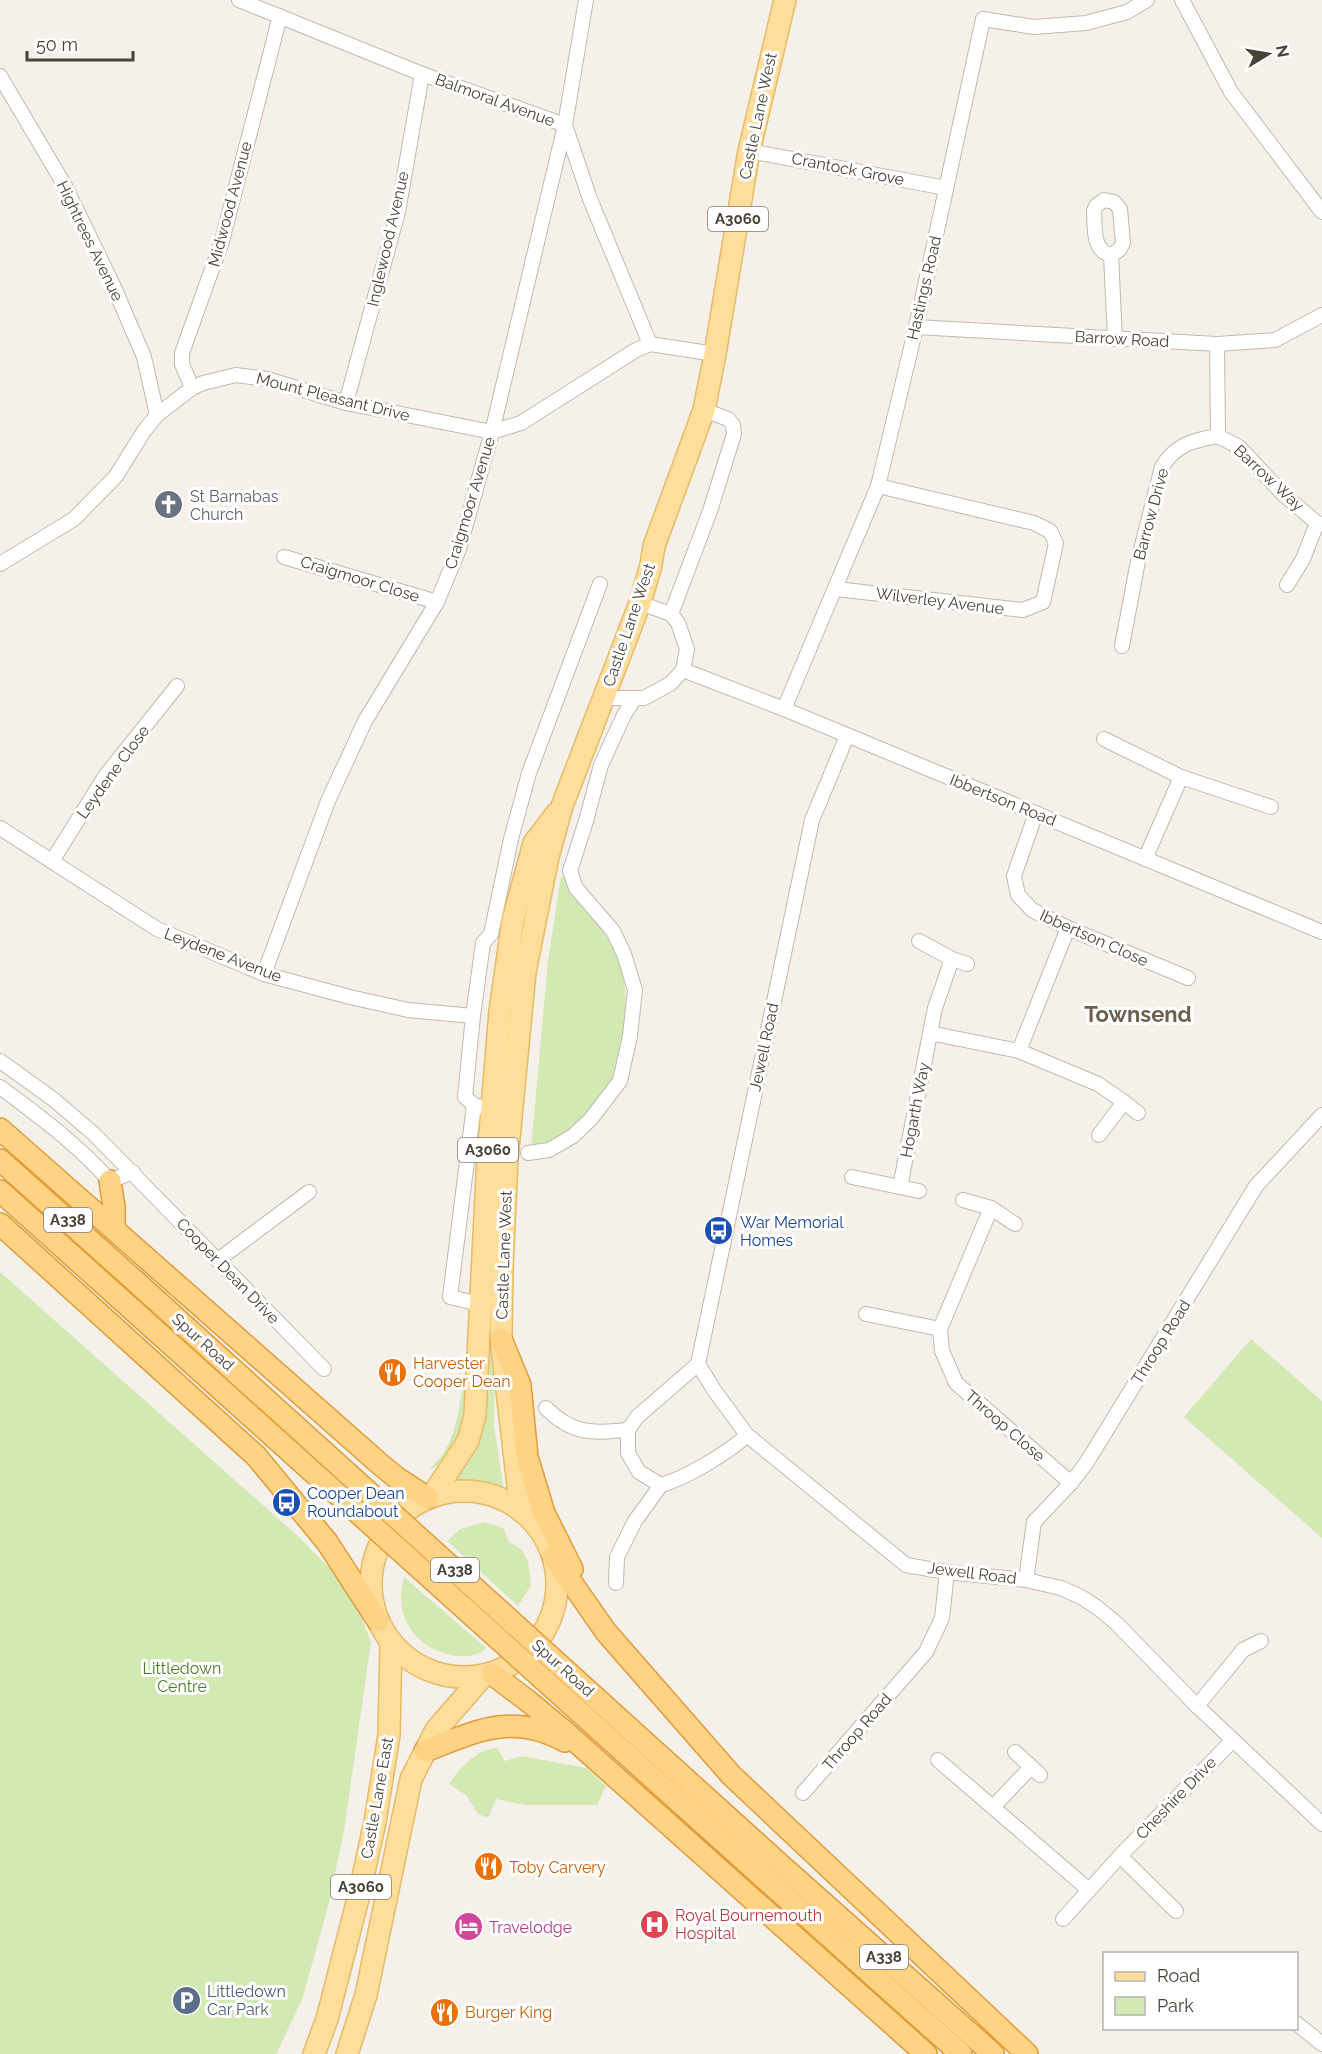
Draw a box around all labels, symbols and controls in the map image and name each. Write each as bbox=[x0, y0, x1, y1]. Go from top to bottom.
scale bar bbox=[27, 24, 134, 62]
north arrow bbox=[1238, 24, 1298, 84]
text: 50 m bbox=[36, 34, 78, 55]
text: N bbox=[1272, 43, 1293, 59]
street label: Castle Lane West bbox=[735, 50, 781, 181]
street label: Balmoral Avenue bbox=[433, 70, 557, 130]
street label: Midwood Avenue bbox=[204, 139, 256, 269]
street label: Crantock Grove bbox=[790, 149, 906, 189]
street label: Inglewood Avenue bbox=[363, 170, 413, 308]
street label: Hightrees Avenue bbox=[53, 178, 127, 304]
road number: A3060 bbox=[708, 207, 768, 231]
street label: Hastings Road bbox=[903, 234, 945, 342]
street label: Barrow Road bbox=[1074, 327, 1170, 351]
street label: Mount Pleasant Drive bbox=[254, 369, 412, 425]
street label: Craigmoor Avenue bbox=[441, 435, 499, 571]
street label: Barrow Way bbox=[1230, 441, 1308, 515]
street label: Barrow Drive bbox=[1130, 466, 1172, 562]
place label: St Barnabas Church bbox=[190, 487, 279, 524]
church icon: St Barnabas Church bbox=[153, 489, 185, 521]
street label: Craigmoor Close bbox=[298, 552, 422, 606]
street label: Castle Lane West bbox=[599, 560, 659, 689]
street label: Wilverley Avenue bbox=[875, 584, 1005, 618]
street label: Leydene Close bbox=[73, 722, 153, 822]
street label: Ibbertson Road bbox=[947, 770, 1059, 830]
street label: Ibbertson Close bbox=[1037, 906, 1151, 970]
street label: Leydene Avenue bbox=[161, 924, 285, 986]
street label: Jewell Road bbox=[745, 1001, 783, 1093]
district label: Townsend bbox=[1084, 1001, 1192, 1027]
street label: Hogarth Way bbox=[896, 1060, 934, 1159]
road number: A3060 bbox=[458, 1138, 518, 1162]
street label: Castle Lane West bbox=[492, 1190, 516, 1320]
road number: A338 bbox=[44, 1208, 92, 1232]
place label: War Memorial Homes bbox=[740, 1213, 844, 1250]
street label: Cooper Dean Drive bbox=[173, 1214, 283, 1328]
bus stop icon: War Memorial Homes bbox=[703, 1215, 735, 1247]
street label: Throop Road bbox=[1128, 1296, 1194, 1388]
street label: Spur Road bbox=[168, 1309, 238, 1375]
place label: Harvester Cooper Dean bbox=[413, 1354, 510, 1391]
restaurant icon: Harvester Cooper Dean bbox=[376, 1356, 408, 1388]
street label: Throop Close bbox=[961, 1386, 1049, 1466]
place label: Cooper Dean Roundabout bbox=[307, 1484, 404, 1521]
bus stop icon: Cooper Dean Roundabout bbox=[270, 1486, 302, 1518]
road number: A338 bbox=[431, 1558, 479, 1582]
street label: Jewell Road bbox=[926, 1558, 1018, 1588]
street label: Spur Road bbox=[528, 1635, 598, 1701]
park label: Littledown Centre bbox=[143, 1659, 221, 1696]
street label: Throop Road bbox=[818, 1690, 896, 1774]
street label: Castle Lane East bbox=[357, 1735, 397, 1860]
street label: Cheshire Drive bbox=[1132, 1753, 1220, 1843]
restaurant icon: Toby Carvery bbox=[472, 1851, 504, 1883]
place label: Toby Carvery bbox=[509, 1858, 606, 1877]
road number: A3060 bbox=[331, 1875, 391, 1899]
place label: Royal Bournemouth Hospital bbox=[675, 1906, 822, 1943]
hospital icon: Royal Bournemouth Hospital bbox=[638, 1908, 670, 1940]
hotel icon: Travelodge bbox=[452, 1911, 484, 1943]
place label: Travelodge bbox=[489, 1918, 572, 1937]
road number: A338 bbox=[860, 1945, 908, 1969]
legend bbox=[1103, 1952, 1298, 2030]
text: Road bbox=[1157, 1965, 1200, 1986]
place label: Littledown Car Park bbox=[207, 1982, 286, 2019]
parking icon: Littledown Car Park bbox=[170, 1984, 202, 2016]
text: Park bbox=[1157, 1995, 1194, 2016]
restaurant icon: Burger King bbox=[428, 1996, 460, 2028]
place label: Burger King bbox=[465, 2003, 552, 2022]

